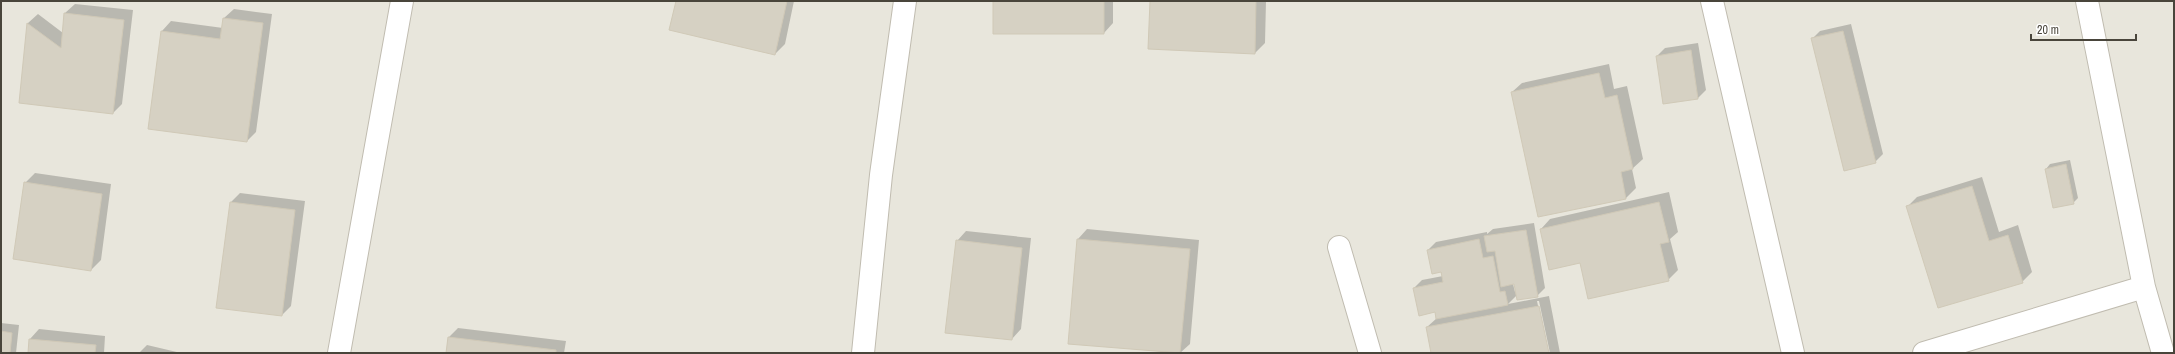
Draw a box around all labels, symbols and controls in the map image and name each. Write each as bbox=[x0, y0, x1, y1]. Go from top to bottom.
scale bar bbox=[2031, 16, 2136, 42]
text: 20 m bbox=[2037, 22, 2059, 38]

